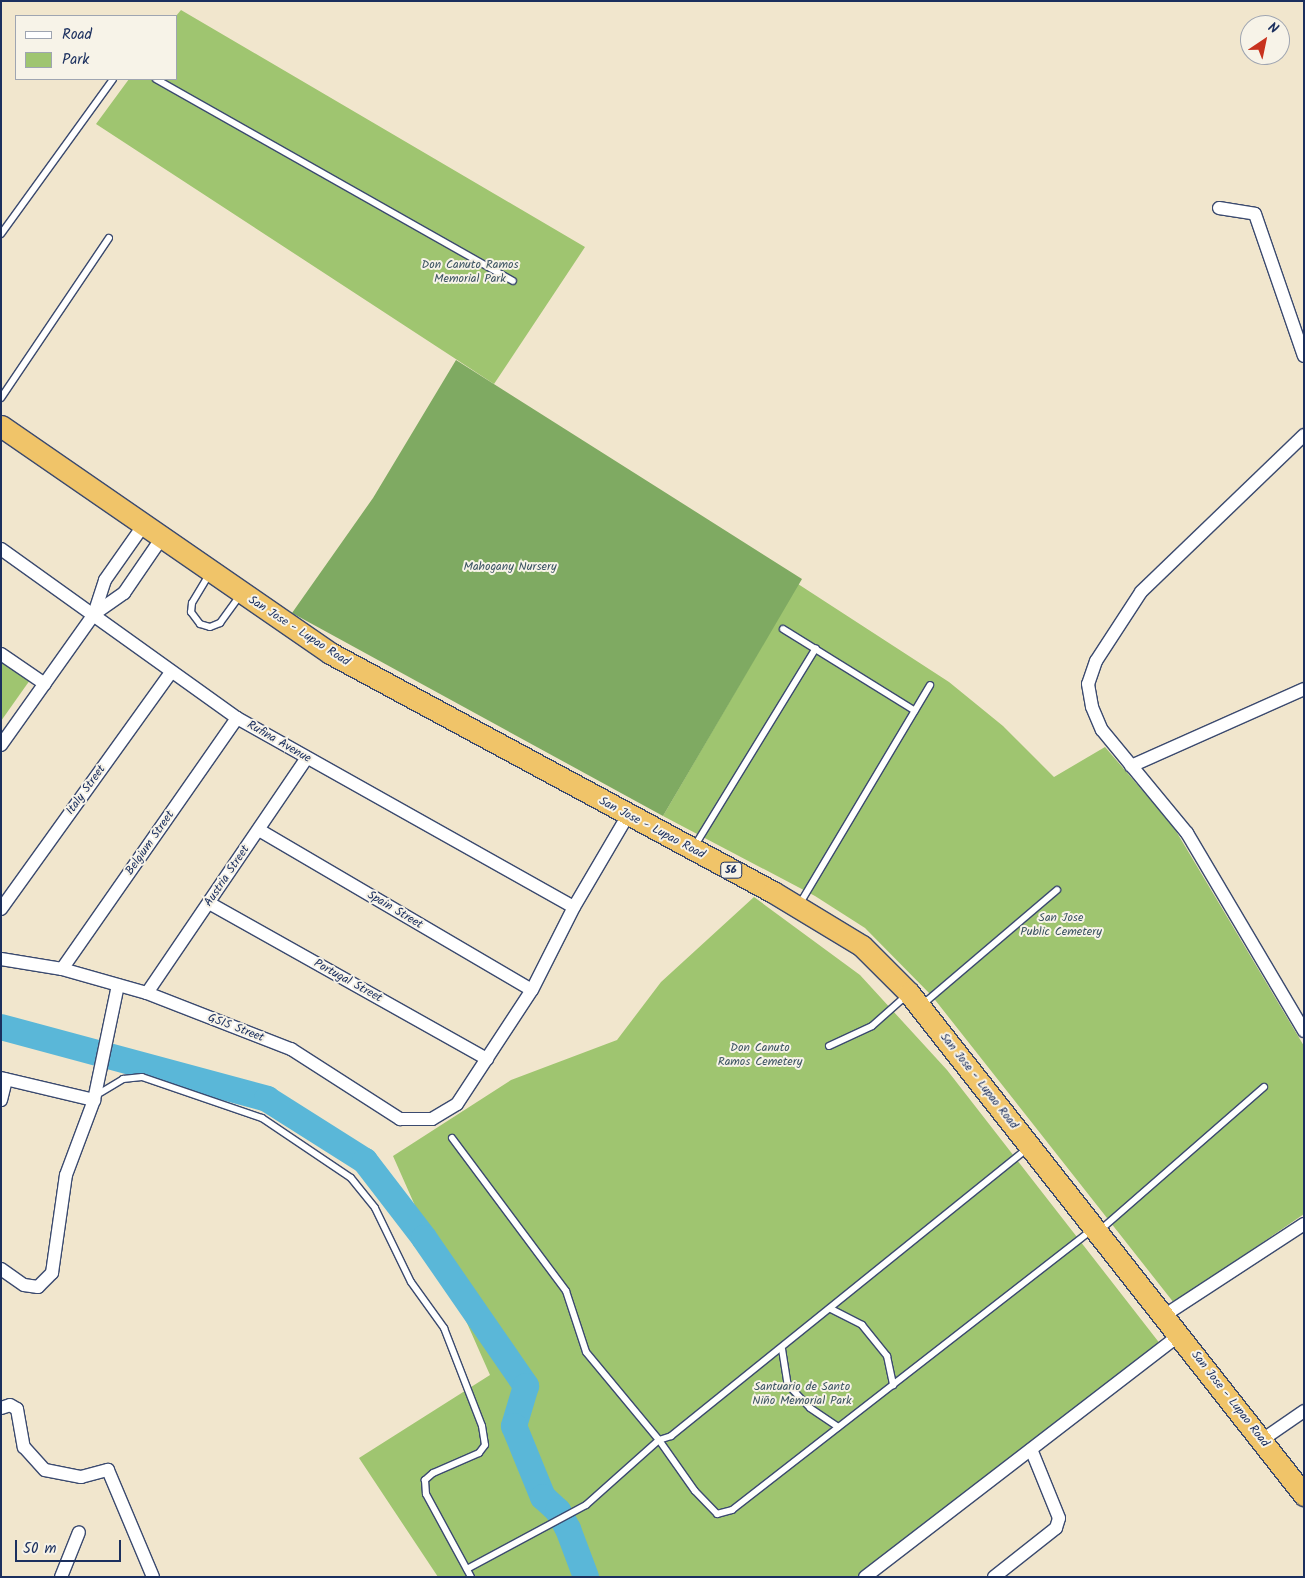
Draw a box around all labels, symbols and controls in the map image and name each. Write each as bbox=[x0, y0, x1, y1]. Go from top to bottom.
legend bbox=[15, 15, 178, 80]
north arrow bbox=[1240, 15, 1290, 65]
text: N bbox=[1263, 17, 1283, 40]
text: Road bbox=[62, 23, 92, 47]
text: Park bbox=[62, 48, 89, 72]
park label: Don Canuto Ramos Memorial Park bbox=[422, 258, 518, 286]
park label: Mahogany Nursery bbox=[463, 560, 557, 574]
street label: San Jose - Lupao Road bbox=[246, 593, 352, 669]
street label: Rufina Avenue bbox=[245, 718, 313, 766]
street label: Italy Street bbox=[63, 762, 109, 818]
street label: San Jose - Lupao Road bbox=[597, 794, 707, 862]
street label: Belgium Street bbox=[123, 808, 177, 878]
street label: Austria Street bbox=[201, 843, 253, 909]
road number: 56 bbox=[720, 862, 742, 878]
street label: Spain Street bbox=[365, 888, 425, 932]
park label: San Jose Public Cemetery bbox=[1020, 911, 1102, 939]
street label: Portugal Street bbox=[311, 956, 385, 1006]
street label: GSIS Street bbox=[206, 1011, 266, 1045]
street label: San Jose - Lupao Road bbox=[937, 1030, 1021, 1132]
park label: Don Canuto Ramos Cemetery bbox=[718, 1041, 802, 1069]
street label: San Jose - Lupao Road bbox=[1188, 1348, 1272, 1450]
park label: Santuario de Santo Niño Memorial Park bbox=[752, 1380, 852, 1408]
scale bar bbox=[18, 1530, 124, 1562]
text: 50 m bbox=[23, 1537, 57, 1561]

